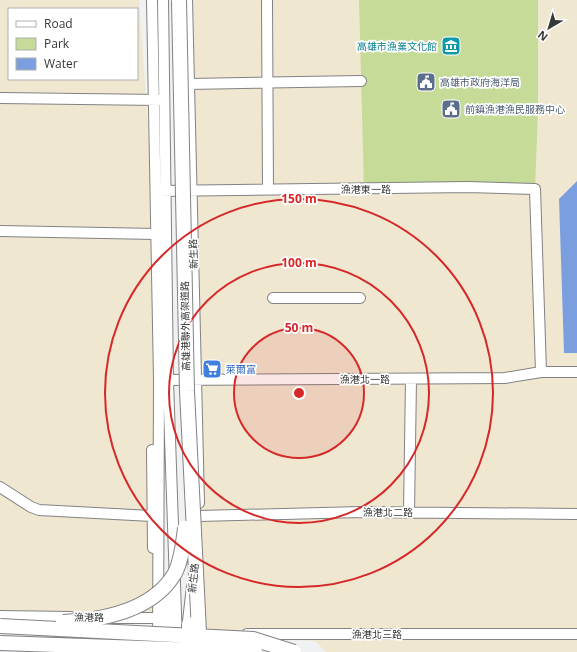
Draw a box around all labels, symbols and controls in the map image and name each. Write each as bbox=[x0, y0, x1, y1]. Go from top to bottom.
legend bbox=[8, 8, 138, 80]
north arrow bbox=[529, 8, 569, 48]
text: Road bbox=[44, 15, 73, 32]
text: N bbox=[534, 28, 551, 45]
text: Park bbox=[44, 35, 70, 52]
museum icon: 高雄市漁業文化館 bbox=[440, 35, 462, 57]
place label: 高雄市漁業文化館 bbox=[357, 39, 437, 53]
text: Water bbox=[44, 55, 78, 72]
public building icon: 高雄市政府海洋局 bbox=[415, 71, 437, 93]
place label: 高雄市政府海洋局 bbox=[440, 75, 520, 89]
public building icon: 前鎮漁港漁民服務中心 bbox=[440, 98, 462, 120]
place label: 前鎮漁港漁民服務中心 bbox=[465, 102, 565, 116]
street label: 漁港東一路 bbox=[341, 182, 391, 196]
text: 150 m bbox=[281, 190, 317, 207]
street label: 新生路 bbox=[185, 239, 201, 269]
text: 100 m bbox=[281, 254, 317, 271]
street label: 高雄港聯外高架道路 bbox=[177, 281, 193, 371]
text: 50 m bbox=[285, 319, 313, 336]
supermarket icon: 萊爾富 bbox=[201, 358, 223, 380]
place label: 萊爾富 bbox=[226, 362, 256, 376]
street label: 漁港北一路 bbox=[340, 372, 390, 386]
centre of rings bbox=[292, 386, 306, 400]
street label: 漁港北二路 bbox=[363, 505, 413, 519]
street label: 新生路 bbox=[184, 562, 202, 594]
street label: 漁港路 bbox=[74, 610, 104, 624]
street label: 漁港北三路 bbox=[352, 627, 402, 641]

